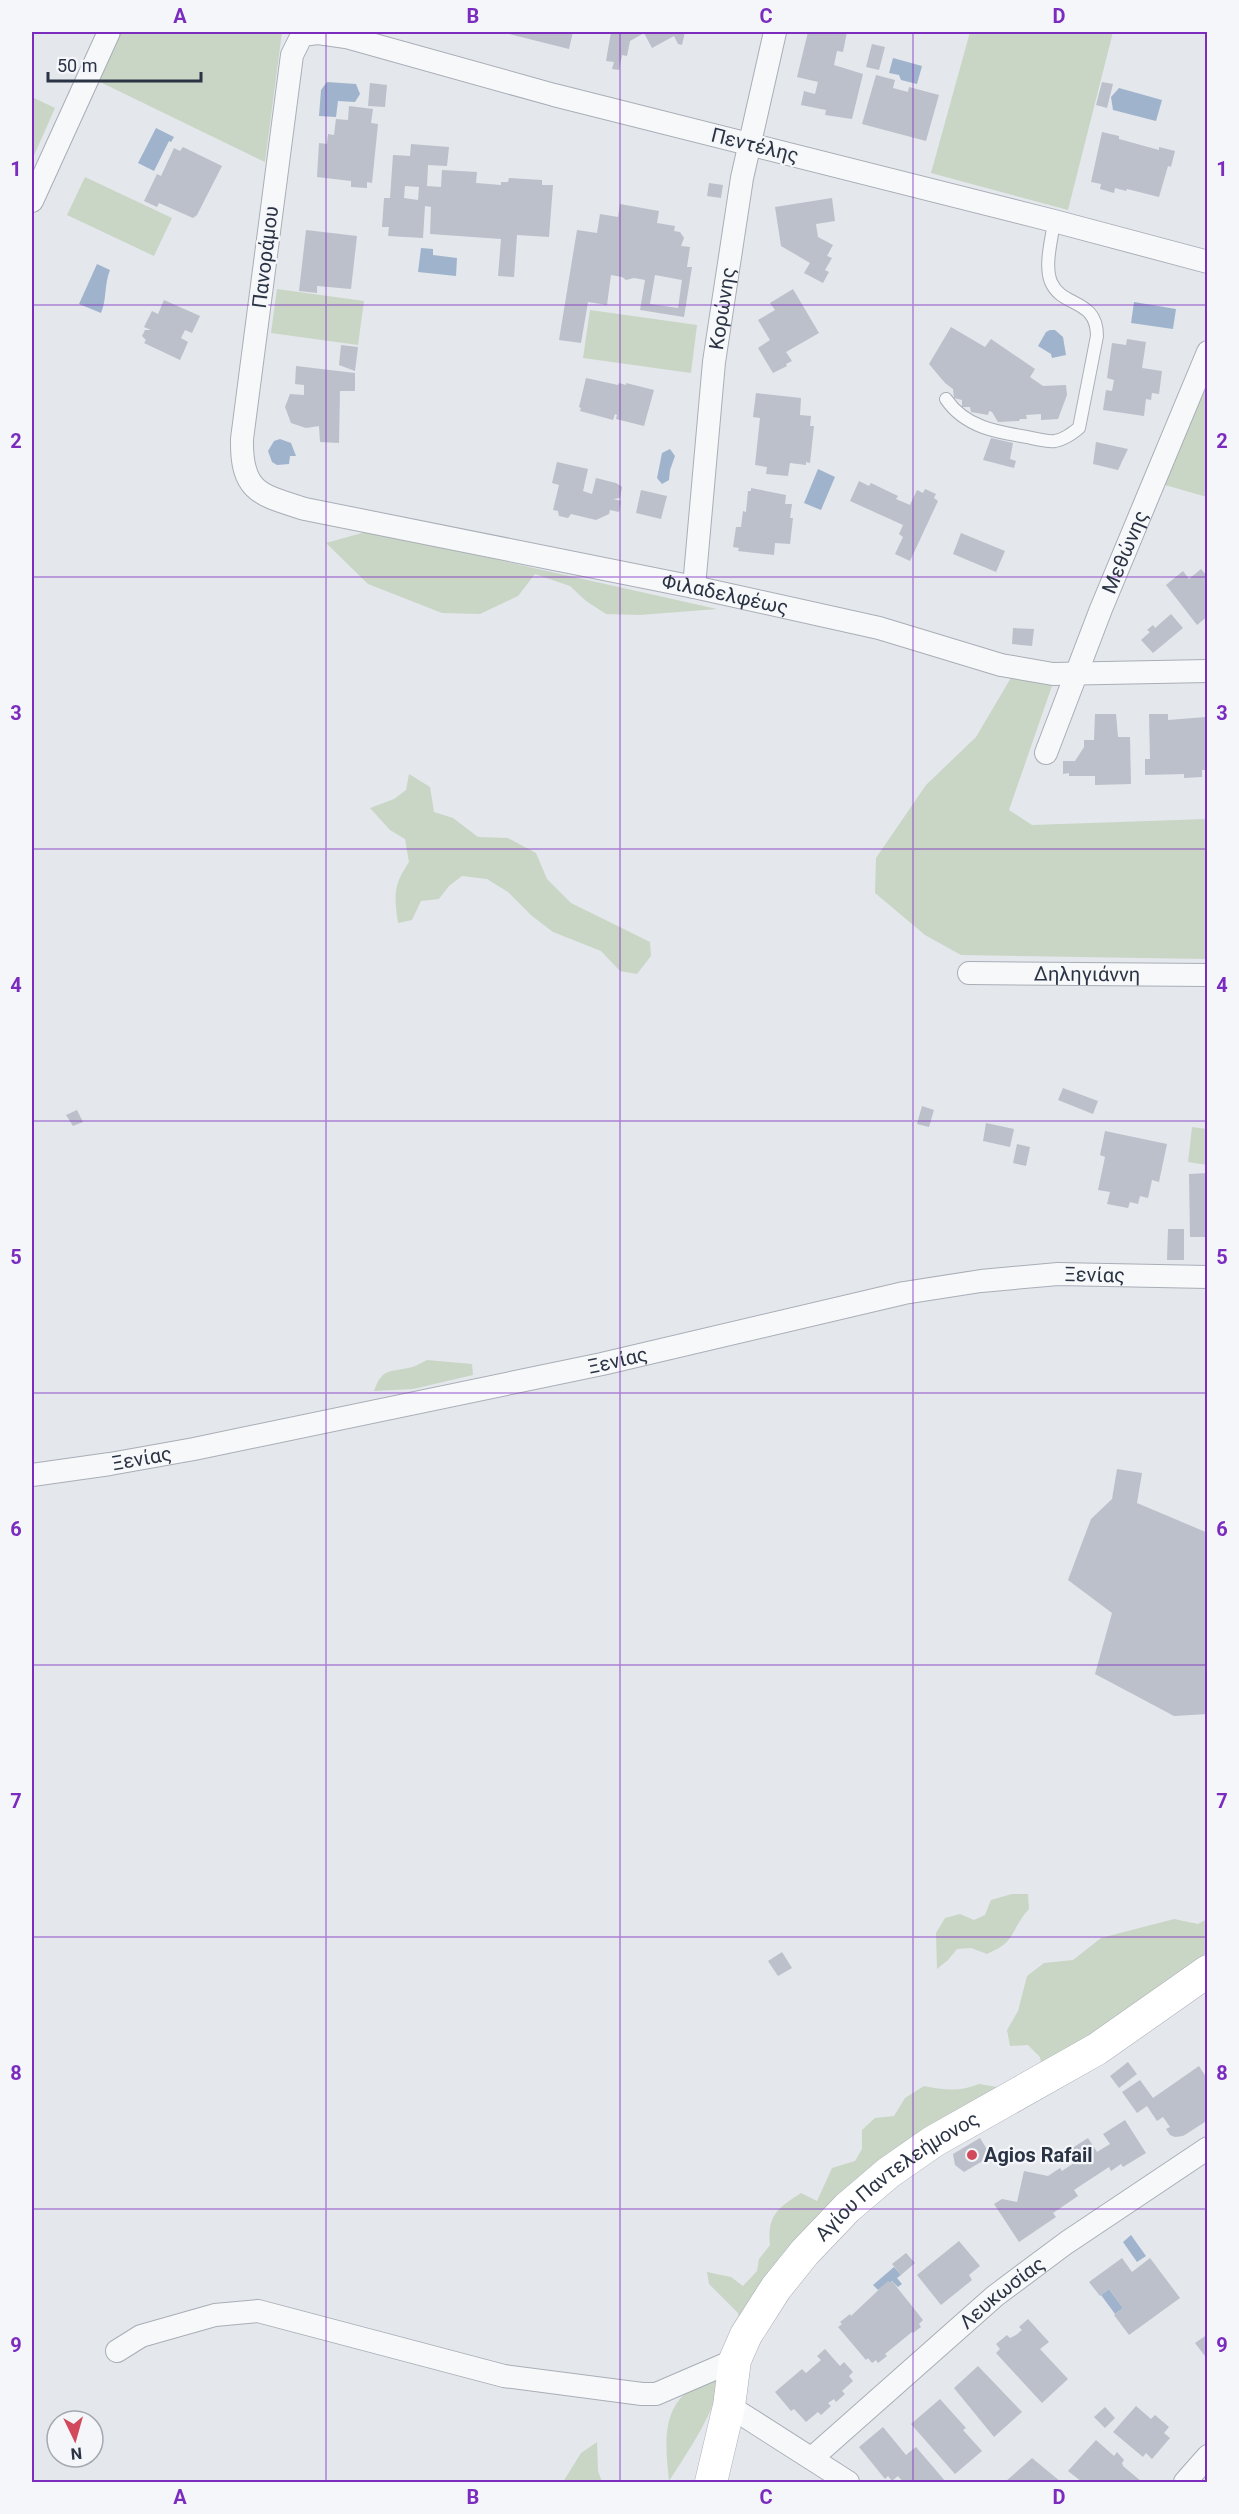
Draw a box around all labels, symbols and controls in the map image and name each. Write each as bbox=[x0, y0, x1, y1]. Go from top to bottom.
text: A bbox=[173, 4, 187, 28]
text: B bbox=[467, 4, 479, 28]
text: C bbox=[759, 4, 773, 28]
text: D bbox=[1053, 4, 1066, 28]
scale bar bbox=[48, 45, 201, 83]
text: 50 m bbox=[57, 55, 97, 76]
street label: Πεντέλης bbox=[709, 123, 801, 167]
text: 1 bbox=[10, 157, 22, 181]
text: 1 bbox=[1216, 157, 1228, 181]
street label: Πανοράμου bbox=[247, 204, 283, 310]
street label: Κορώνης bbox=[704, 266, 740, 351]
text: 2 bbox=[10, 429, 22, 453]
text: 2 bbox=[1216, 429, 1228, 453]
street label: Μεθώνης bbox=[1097, 507, 1153, 597]
street label: Φιλαδελφέως bbox=[660, 569, 791, 620]
text: 3 bbox=[10, 701, 22, 725]
text: 3 bbox=[1216, 701, 1228, 725]
street label: Δηληγιάννη bbox=[1034, 962, 1140, 986]
text: 4 bbox=[10, 973, 22, 997]
text: 4 bbox=[1216, 973, 1228, 997]
text: 5 bbox=[10, 1245, 22, 1269]
text: 5 bbox=[1216, 1245, 1228, 1269]
street label: Ξενίας bbox=[1064, 1262, 1125, 1287]
street label: Ξενίας bbox=[586, 1342, 650, 1379]
street label: Ξενίας bbox=[110, 1441, 174, 1475]
text: 6 bbox=[10, 1517, 22, 1541]
text: 6 bbox=[1216, 1517, 1228, 1541]
text: 7 bbox=[10, 1789, 22, 1813]
text: 7 bbox=[1216, 1789, 1228, 1813]
text: 8 bbox=[10, 2061, 22, 2085]
text: 8 bbox=[1216, 2061, 1228, 2085]
street label: Αγίου Παντελεήμονος bbox=[810, 2106, 983, 2246]
place label: Agios Rafail bbox=[984, 2143, 1093, 2167]
marker: Agios Rafail bbox=[965, 2148, 979, 2162]
street label: Λευκωσίας bbox=[954, 2251, 1049, 2334]
text: 9 bbox=[10, 2333, 22, 2357]
text: 9 bbox=[1216, 2333, 1228, 2357]
north arrow bbox=[45, 2409, 105, 2469]
text: N bbox=[70, 2443, 83, 2463]
text: A bbox=[173, 2485, 187, 2509]
text: B bbox=[467, 2485, 479, 2509]
text: C bbox=[759, 2485, 773, 2509]
text: D bbox=[1053, 2485, 1066, 2509]

